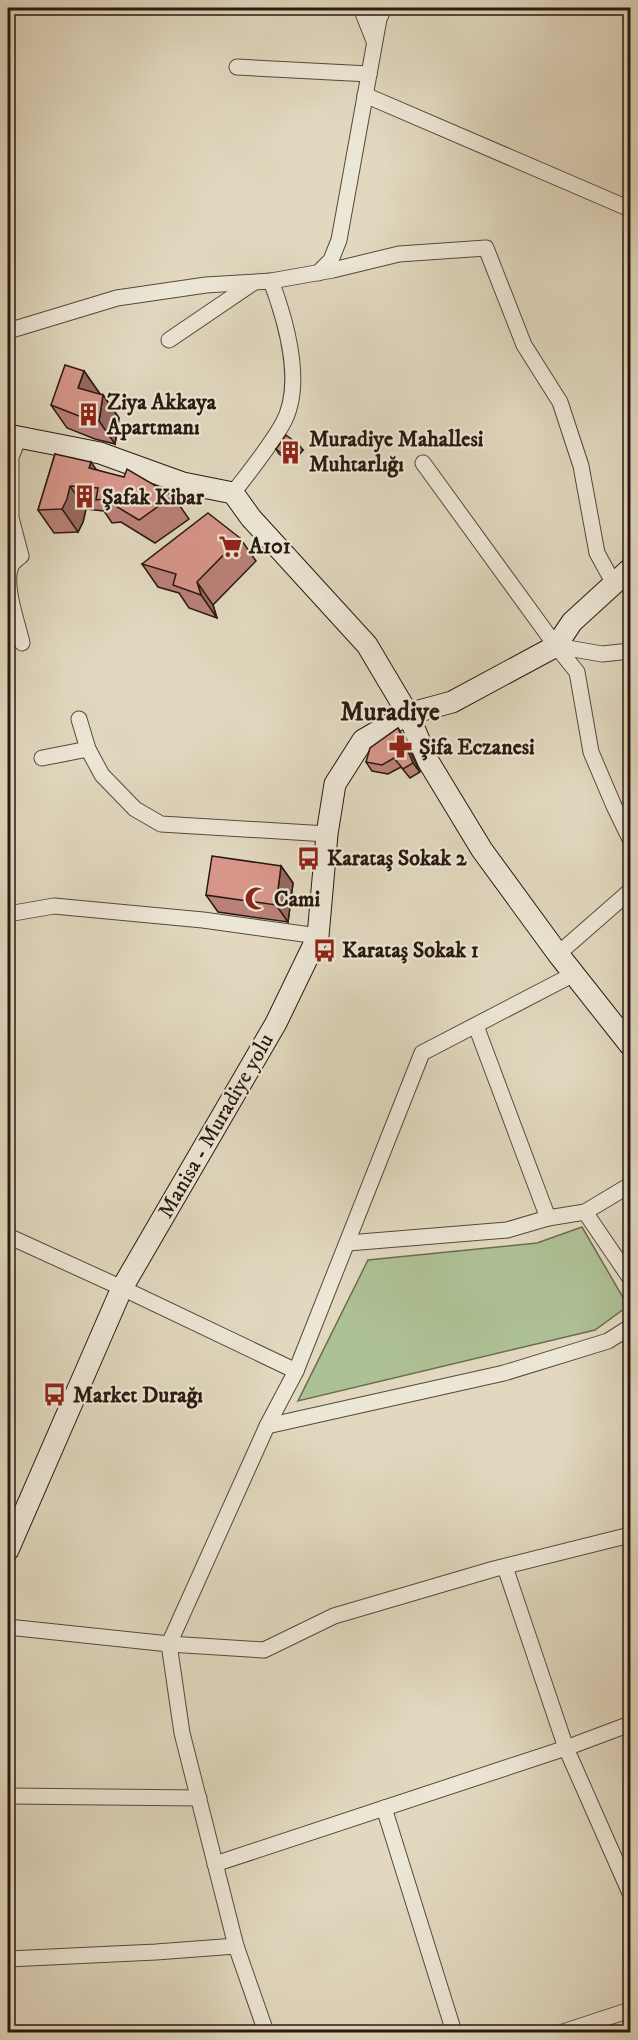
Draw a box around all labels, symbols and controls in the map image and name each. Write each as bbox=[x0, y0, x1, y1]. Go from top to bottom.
place label: Ziya Akkaya Apartmanı bbox=[106, 389, 217, 441]
building icon: Ziya Akkaya Apartmanı bbox=[76, 402, 102, 428]
place label: Muradiye Mahallesi Muhtarlığı bbox=[309, 426, 484, 478]
building icon: Muradiye Mahallesi Muhtarlığı bbox=[278, 439, 304, 465]
building icon: Şafak Kibar bbox=[71, 484, 97, 510]
place label: Şafak Kibar bbox=[102, 484, 205, 511]
supermarket icon: A101 bbox=[218, 533, 244, 559]
place label: A101 bbox=[248, 533, 291, 560]
district label: Muradiye bbox=[340, 696, 440, 729]
pharmacy icon: Şifa Eczanesi bbox=[388, 734, 414, 760]
place label: Şifa Eczanesi bbox=[419, 734, 535, 761]
bus stop icon: Karataş Sokak 2 bbox=[296, 845, 322, 871]
place label: Karataş Sokak 2 bbox=[327, 845, 468, 872]
mosque icon: Cami bbox=[243, 886, 269, 912]
place label: Cami bbox=[274, 886, 321, 913]
bus stop icon: Karataş Sokak 1 bbox=[311, 937, 337, 963]
place label: Karataş Sokak 1 bbox=[342, 937, 479, 964]
street label: Manisa - Muradiye yolu bbox=[152, 1029, 280, 1223]
bus stop icon: Market Durağı bbox=[42, 1382, 68, 1408]
place label: Market Durağı bbox=[73, 1382, 203, 1409]

